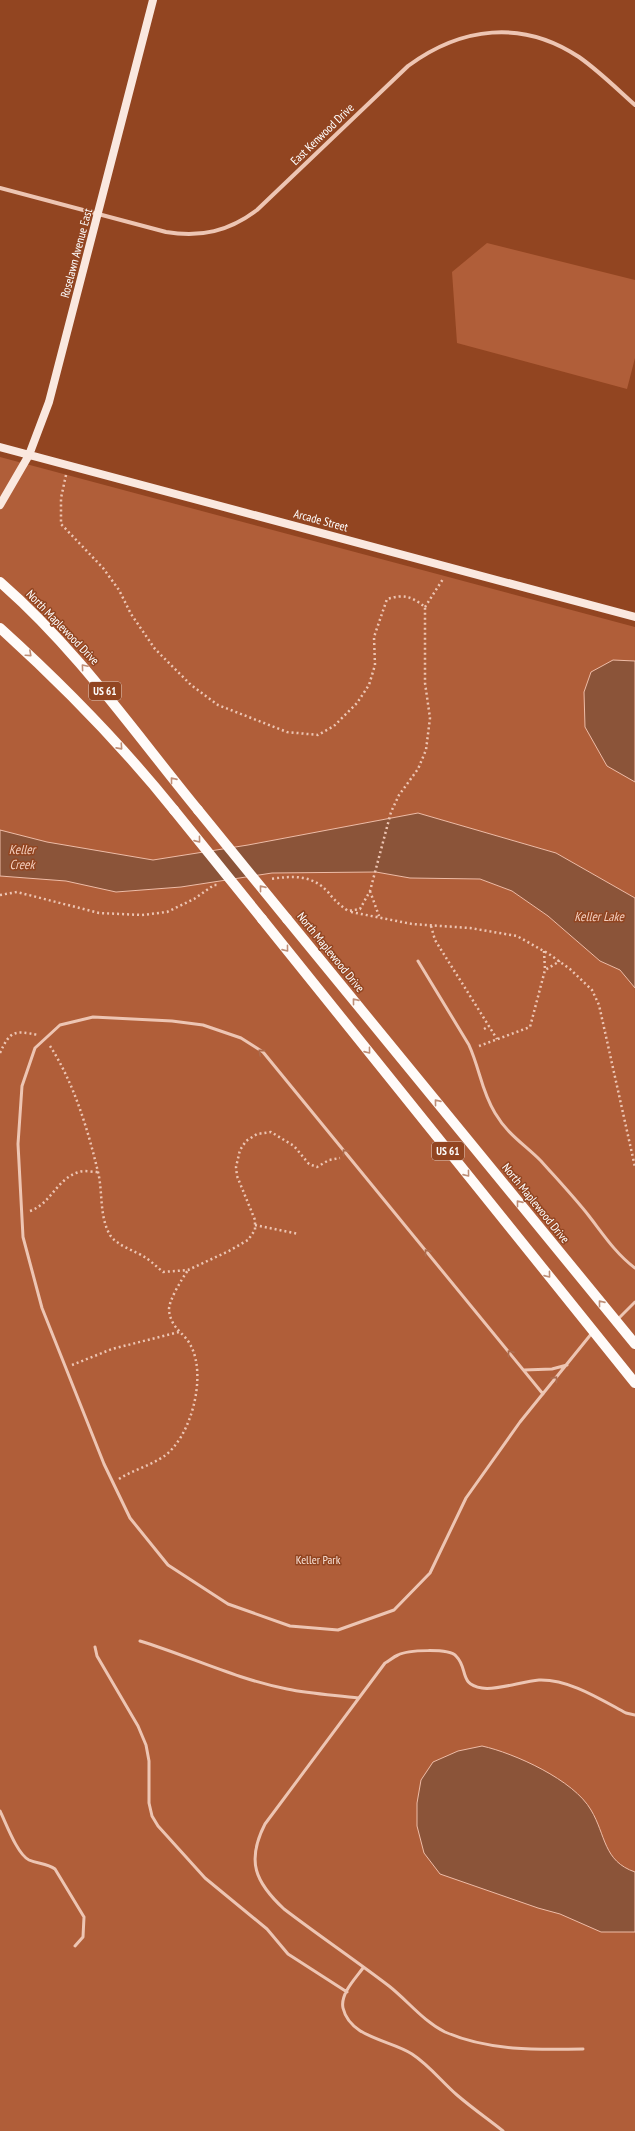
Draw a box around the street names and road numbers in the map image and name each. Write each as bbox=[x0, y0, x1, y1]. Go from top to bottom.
street label: East Kenwood Drive bbox=[287, 100, 357, 168]
street label: Roselawn Avenue East bbox=[57, 206, 95, 299]
street label: Arcade Street bbox=[292, 506, 350, 535]
street label: North Maplewood Drive bbox=[23, 586, 103, 668]
road number: US 61 bbox=[89, 682, 121, 700]
street label: North Maplewood Drive bbox=[294, 909, 368, 995]
road number: US 61 bbox=[432, 1142, 464, 1160]
street label: North Maplewood Drive bbox=[499, 1160, 573, 1246]

